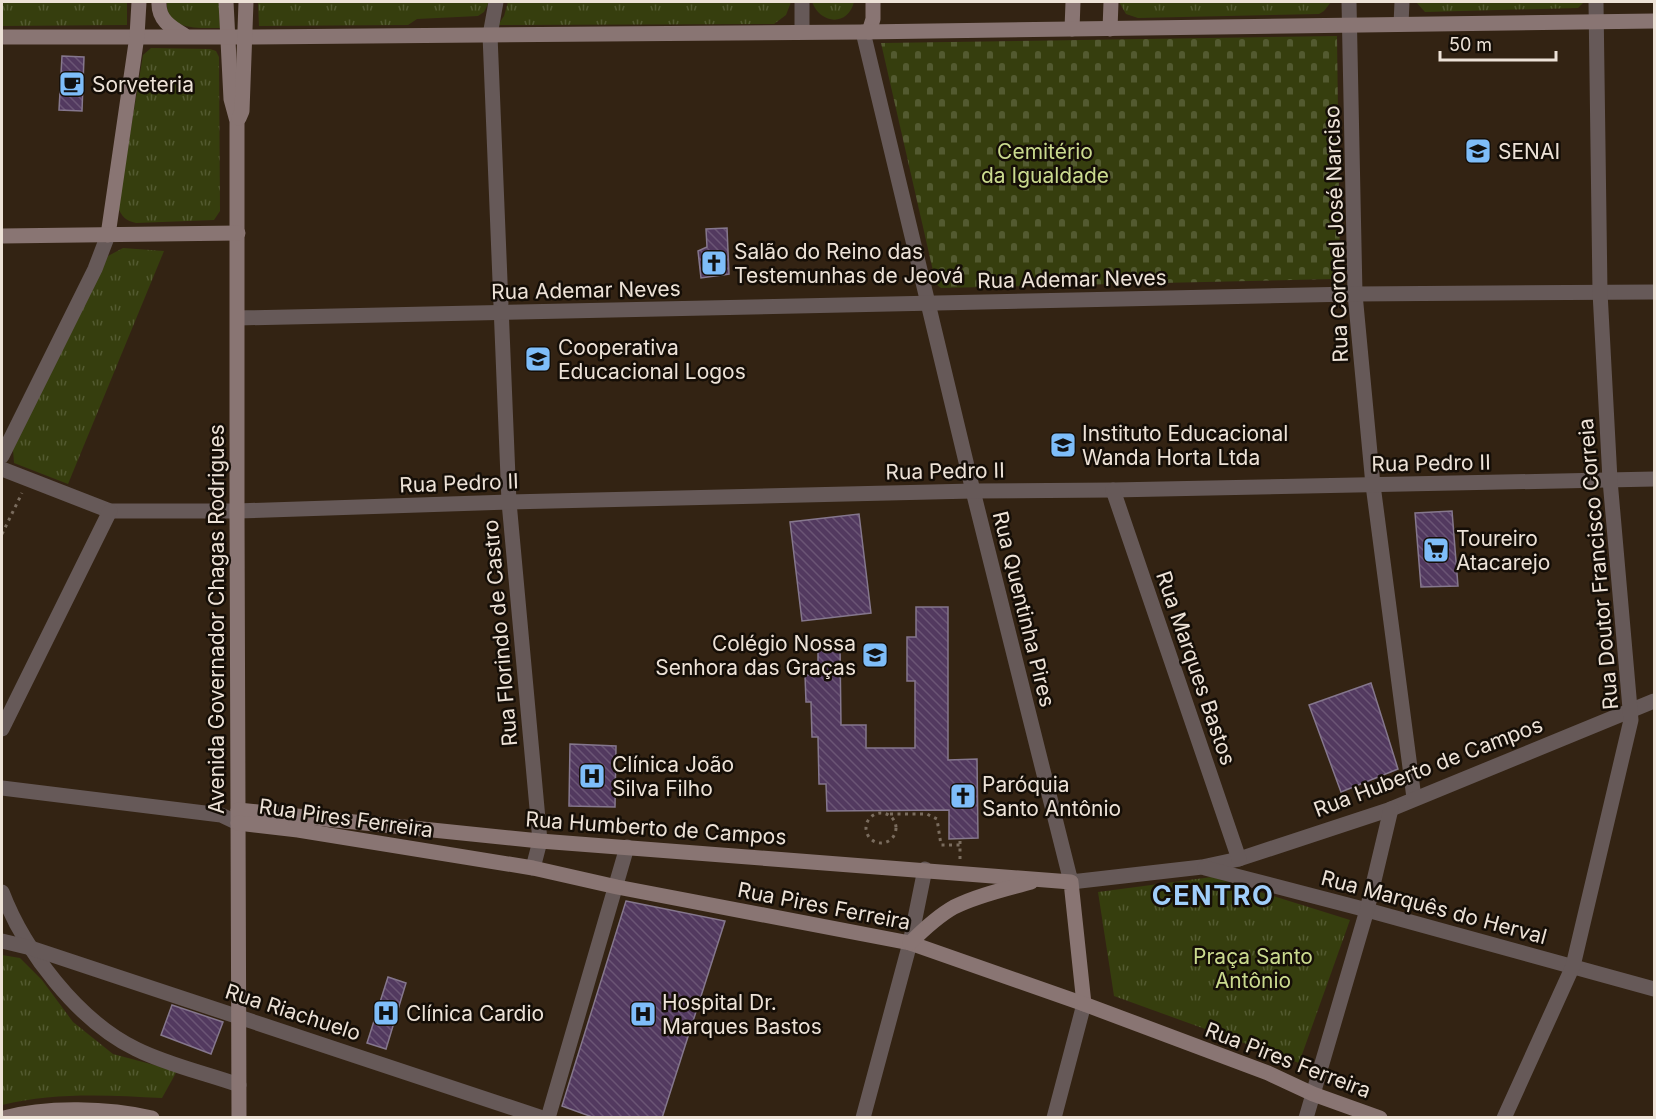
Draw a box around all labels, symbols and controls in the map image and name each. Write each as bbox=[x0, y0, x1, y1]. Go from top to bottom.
scale bar bbox=[1440, 24, 1556, 62]
text: 50 m bbox=[1449, 34, 1492, 55]
cafe icon: Sorveteria bbox=[57, 69, 87, 99]
place label: Sorveteria bbox=[92, 72, 194, 97]
street label: Rua Coronel José Narciso bbox=[1319, 105, 1353, 363]
school or university icon: SENAI bbox=[1463, 136, 1493, 166]
park label: Cemitério da Igualdade bbox=[981, 139, 1109, 188]
place label: SENAI bbox=[1498, 139, 1560, 164]
place label: Salão do Reino das Testemunhas de Jeová bbox=[734, 239, 963, 288]
church icon: Salão do Reino das Testemunhas de Jeová bbox=[699, 248, 729, 278]
street label: Rua Ademar Neves bbox=[977, 265, 1167, 293]
street label: Rua Ademar Neves bbox=[491, 276, 681, 304]
place label: Cooperativa Educacional Logos bbox=[558, 335, 746, 384]
school or university icon: Cooperativa Educacional Logos bbox=[523, 344, 553, 374]
street label: Rua Doutor Francisco Correia bbox=[1573, 417, 1623, 711]
place label: Instituto Educacional Wanda Horta Ltda bbox=[1082, 421, 1288, 470]
street label: Avenida Governador Chagas Rodrigues bbox=[204, 424, 229, 814]
school or university icon: Instituto Educacional Wanda Horta Ltda bbox=[1048, 430, 1078, 460]
street label: Rua Pedro II bbox=[1371, 449, 1491, 477]
street label: Rua Pedro II bbox=[885, 457, 1005, 485]
street label: Rua Pedro II bbox=[399, 468, 519, 498]
street label: Rua Quentinha Pires bbox=[988, 509, 1060, 709]
street label: Rua Florindo de Castro bbox=[478, 519, 522, 747]
place label: Toureiro Atacarejo bbox=[1456, 526, 1550, 575]
supermarket icon: Toureiro Atacarejo bbox=[1421, 535, 1451, 565]
street label: Rua Marques Bastos bbox=[1151, 568, 1241, 768]
place label: Colégio Nossa Senhora das Graças bbox=[655, 631, 856, 680]
school or university icon: Colégio Nossa Senhora das Graças bbox=[860, 640, 890, 670]
street label: Rua Huberto de Campos bbox=[1310, 712, 1546, 822]
place label: Clínica João Silva Filho bbox=[612, 752, 734, 801]
hospital icon: Clínica João Silva Filho bbox=[577, 761, 607, 791]
place label: Paróquia Santo Antônio bbox=[982, 772, 1121, 821]
church icon: Paróquia Santo Antônio bbox=[948, 781, 978, 811]
street label: Rua Pires Ferreira bbox=[257, 793, 435, 843]
street label: Rua Humberto de Campos bbox=[525, 806, 787, 850]
street label: Rua Marquês do Herval bbox=[1318, 865, 1550, 949]
street label: Rua Pires Ferreira bbox=[735, 877, 913, 935]
district label: CENTRO bbox=[1152, 879, 1274, 912]
park label: Praça Santo Antônio bbox=[1193, 944, 1313, 993]
street label: Rua Riachuelo bbox=[222, 978, 364, 1046]
place label: Hospital Dr. Marques Bastos bbox=[662, 990, 822, 1039]
hospital icon: Clínica Cardio bbox=[371, 998, 401, 1028]
hospital icon: Hospital Dr. Marques Bastos bbox=[628, 999, 658, 1029]
place label: Clínica Cardio bbox=[406, 1001, 544, 1026]
street label: Rua Pires Ferreira bbox=[1202, 1017, 1374, 1103]

